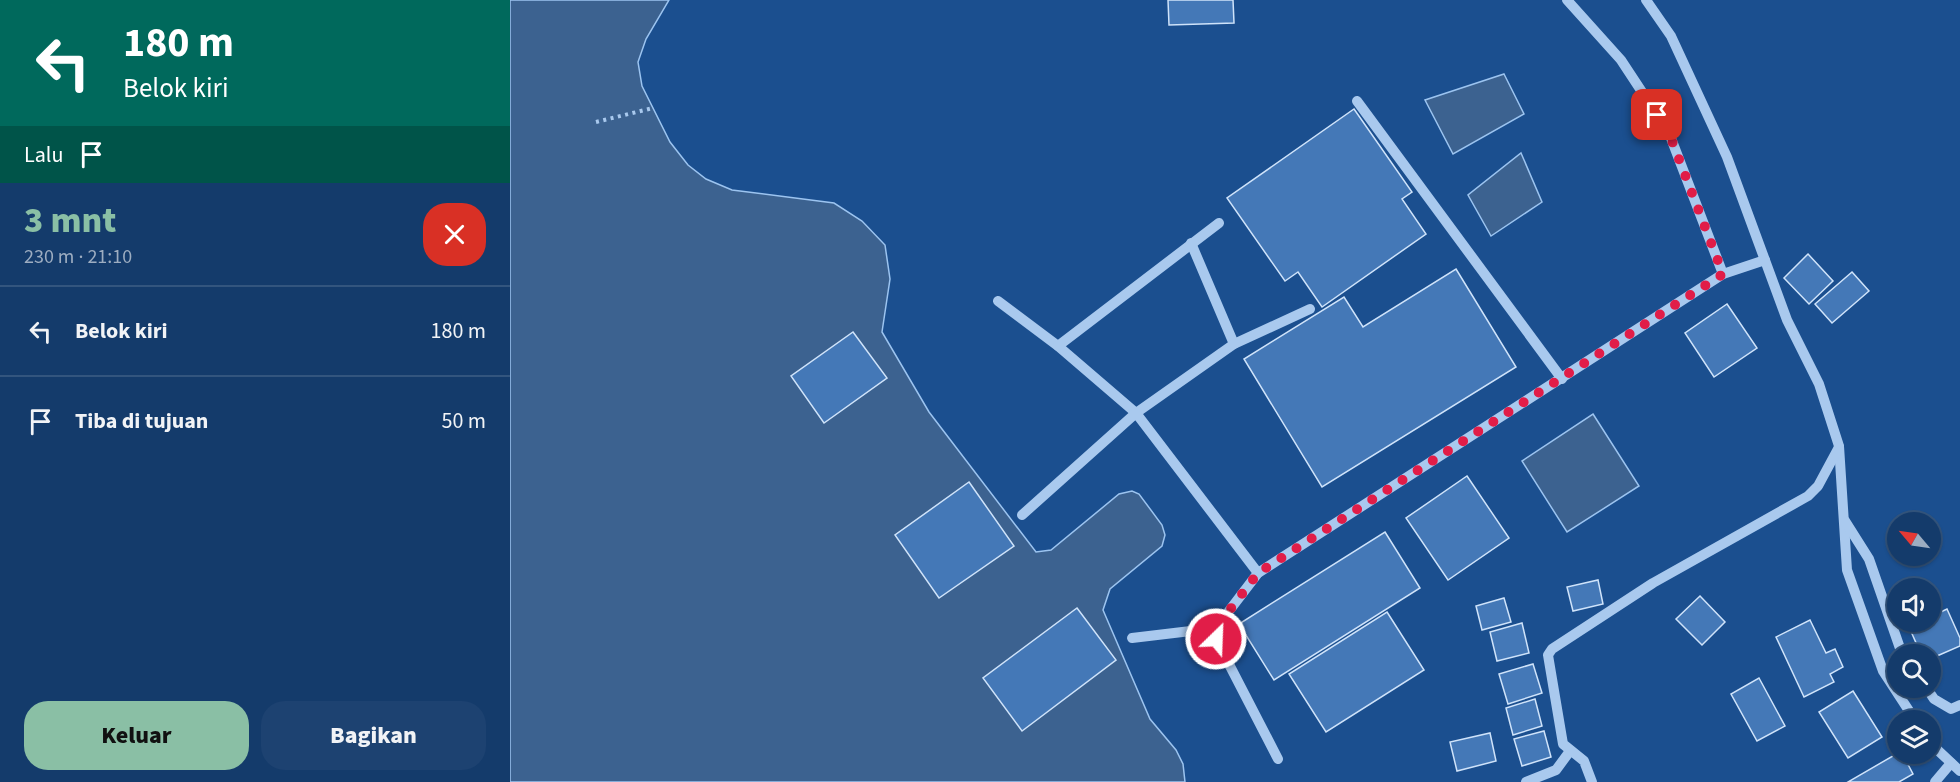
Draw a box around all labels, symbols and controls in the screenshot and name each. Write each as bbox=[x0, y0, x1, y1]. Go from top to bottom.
text: 180 m bbox=[123, 13, 234, 73]
icon: left bbox=[24, 24, 102, 102]
text: Belok kiri bbox=[123, 69, 229, 108]
pin bbox=[1631, 89, 1682, 140]
icon: arrive bbox=[1640, 98, 1673, 131]
icon: arrive bbox=[75, 138, 108, 171]
text: Lalu bbox=[24, 139, 63, 171]
text: 3 mnt bbox=[24, 195, 116, 246]
button: close bbox=[423, 203, 486, 266]
text: 230 m · 21:10 bbox=[24, 243, 132, 271]
icon: left bbox=[24, 315, 57, 348]
text: Belok kiri bbox=[75, 315, 168, 347]
text: 180 m bbox=[431, 315, 486, 347]
icon: arrive bbox=[24, 405, 57, 438]
text: Tiba di tujuan bbox=[75, 405, 208, 437]
text: 50 m bbox=[441, 405, 486, 437]
north arrow bbox=[1887, 512, 1941, 566]
map controls bbox=[1887, 512, 1941, 764]
button: sound bbox=[1887, 578, 1941, 632]
position arrow bbox=[1184, 607, 1248, 671]
button: search bbox=[1887, 644, 1941, 698]
button: Keluar bbox=[24, 701, 249, 770]
button: Bagikan bbox=[261, 701, 486, 770]
button: layers bbox=[1887, 710, 1941, 764]

